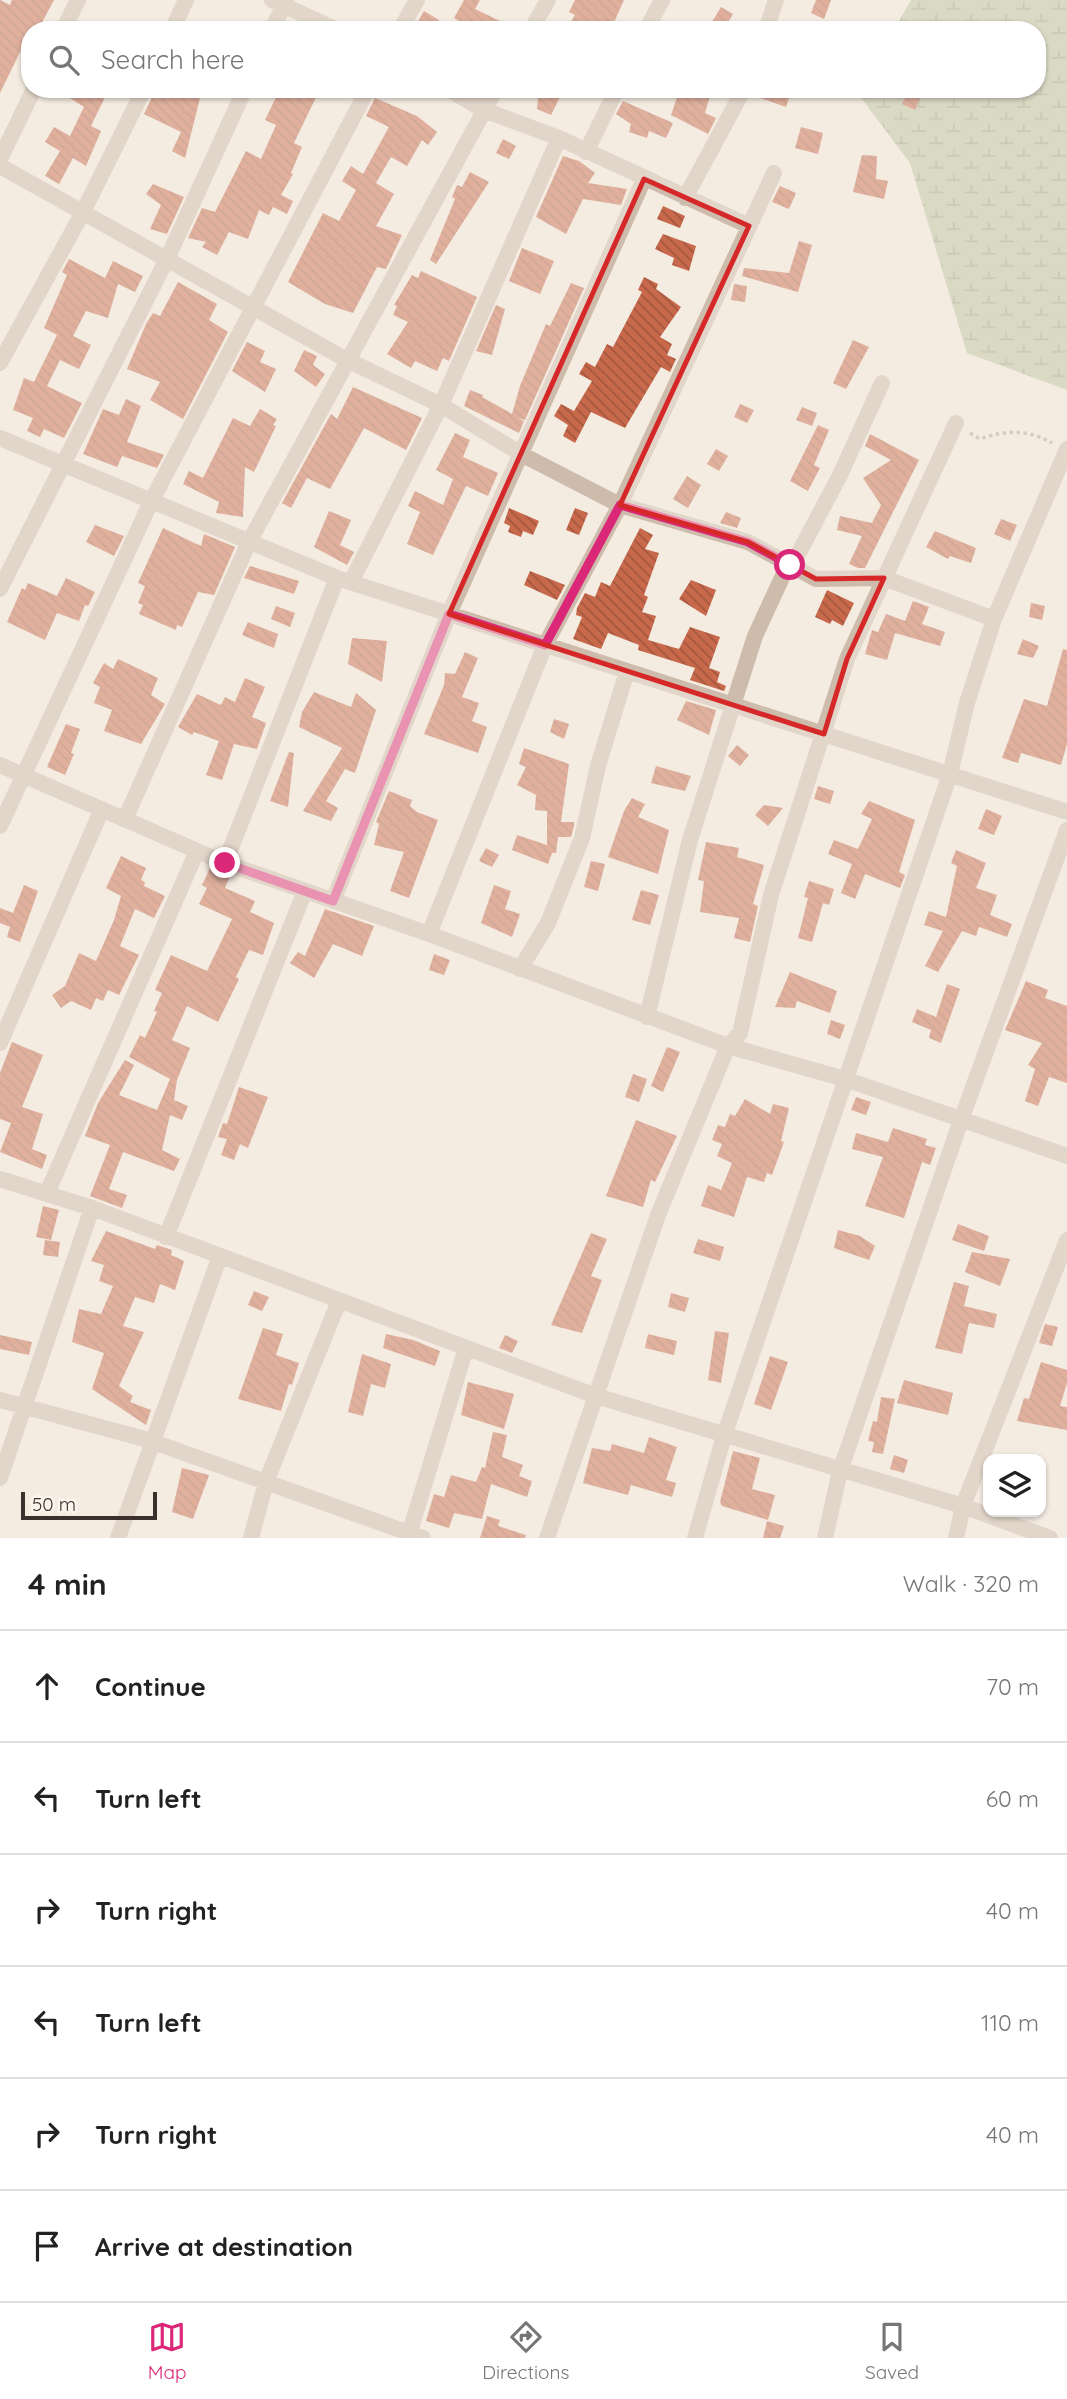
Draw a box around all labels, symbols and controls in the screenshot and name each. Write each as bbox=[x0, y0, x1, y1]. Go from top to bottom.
search box bbox=[21, 21, 1046, 98]
icon: search bbox=[45, 41, 83, 79]
text: Search here bbox=[101, 43, 245, 76]
route start bbox=[774, 549, 805, 580]
route end bbox=[209, 847, 240, 878]
map controls bbox=[983, 1454, 1046, 1517]
button: layers bbox=[983, 1454, 1046, 1517]
scale bar bbox=[21, 1489, 158, 1521]
text: 50 m bbox=[32, 1492, 76, 1516]
text: 4 min bbox=[28, 1565, 107, 1603]
text: Walk · 320 m bbox=[903, 1569, 1039, 1598]
icon: ahead bbox=[28, 1667, 66, 1705]
text: Continue bbox=[95, 1670, 206, 1703]
text: 70 m bbox=[986, 1672, 1039, 1701]
icon: left bbox=[28, 1779, 66, 1817]
text: Turn left bbox=[95, 1782, 202, 1815]
text: 60 m bbox=[986, 1784, 1039, 1813]
icon: right bbox=[28, 1891, 66, 1929]
text: Turn right bbox=[95, 1894, 217, 1927]
text: 40 m bbox=[986, 1896, 1039, 1925]
icon: left bbox=[28, 2003, 66, 2041]
text: Turn left bbox=[95, 2006, 202, 2039]
text: 110 m bbox=[981, 2008, 1039, 2037]
icon: right bbox=[28, 2115, 66, 2153]
text: Turn right bbox=[95, 2118, 217, 2151]
text: 40 m bbox=[986, 2120, 1039, 2149]
icon: arrive bbox=[28, 2227, 66, 2265]
text: Arrive at destination bbox=[95, 2230, 353, 2263]
tab: Map bbox=[148, 2318, 187, 2384]
tab: Directions bbox=[482, 2318, 569, 2384]
tab: Saved bbox=[865, 2318, 919, 2384]

